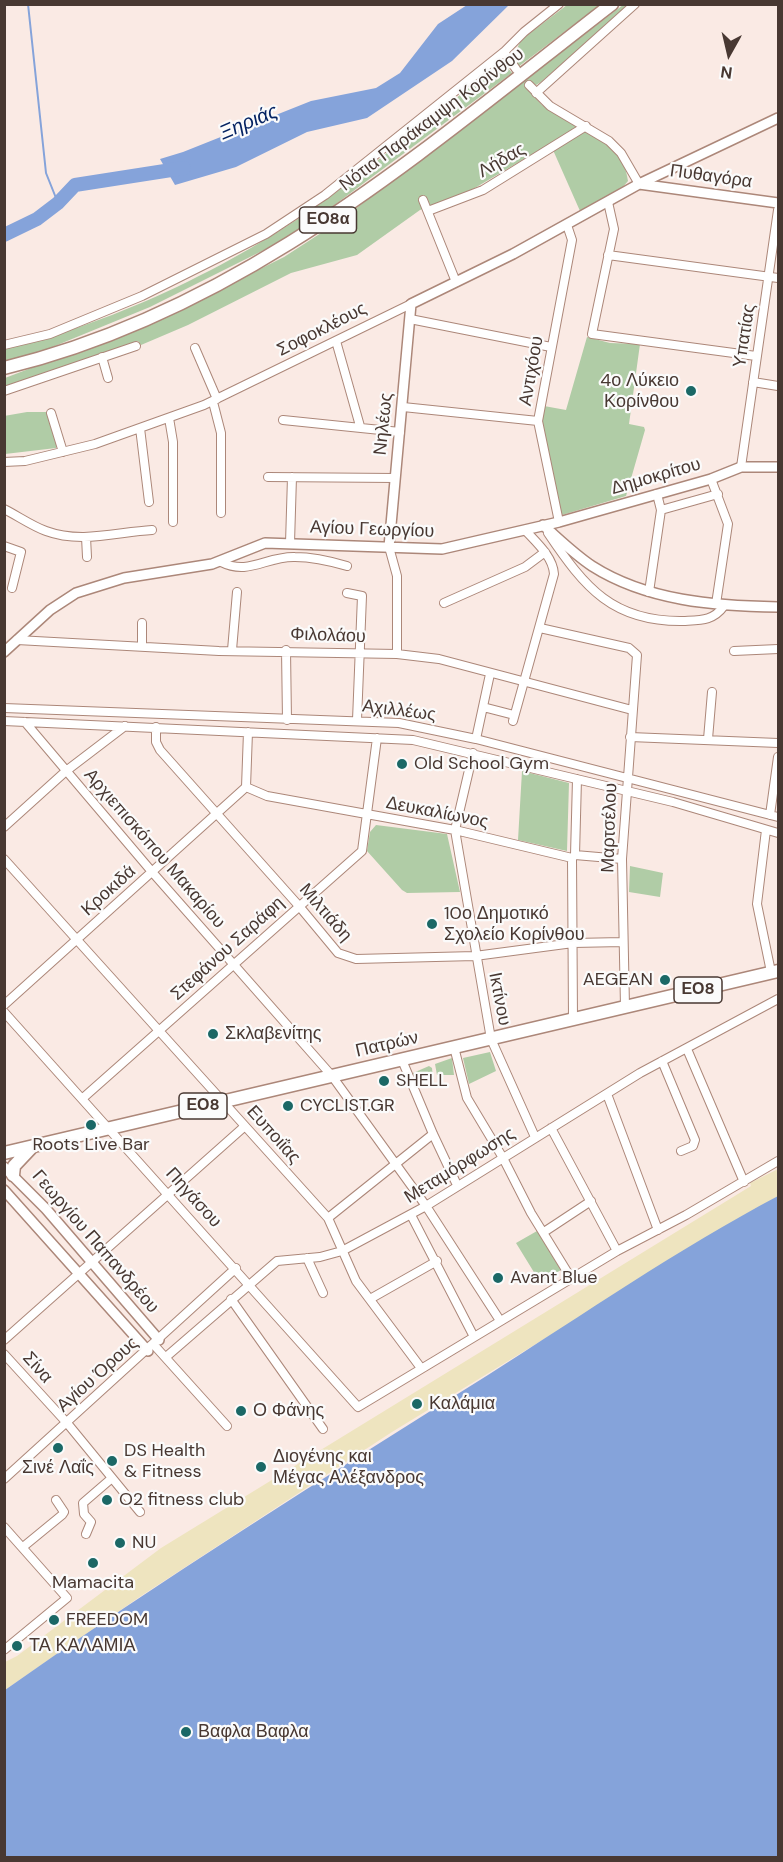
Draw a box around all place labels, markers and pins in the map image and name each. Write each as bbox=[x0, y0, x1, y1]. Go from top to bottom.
place label: 4ο Λύκειο Κορίνθου bbox=[600, 370, 679, 412]
marker: 4ο Λύκειο Κορίνθου bbox=[684, 384, 698, 398]
place label: Old School Gym bbox=[414, 753, 549, 775]
marker: Old School Gym bbox=[395, 757, 409, 771]
place label: 10ο Δημοτικό Σχολείο Κορίνθου bbox=[444, 903, 584, 946]
marker: 10ο Δημοτικό Σχολείο Κορίνθου bbox=[425, 917, 439, 931]
place label: AEGEAN bbox=[583, 969, 653, 991]
marker: AEGEAN bbox=[658, 973, 672, 987]
place label: Σκλαβενίτης bbox=[225, 1023, 321, 1045]
marker: Σκλαβενίτης bbox=[206, 1027, 220, 1041]
place label: SHELL bbox=[396, 1070, 448, 1092]
marker: SHELL bbox=[377, 1074, 391, 1088]
place label: CYCLIST.GR bbox=[300, 1095, 395, 1117]
marker: CYCLIST.GR bbox=[281, 1099, 295, 1113]
marker: Roots Live Bar bbox=[84, 1118, 98, 1132]
place label: Roots Live Bar bbox=[32, 1134, 150, 1156]
place label: Avant Blue bbox=[510, 1267, 597, 1289]
marker: Avant Blue bbox=[491, 1271, 505, 1285]
place label: Καλάμια bbox=[429, 1393, 495, 1415]
marker: Καλάμια bbox=[410, 1397, 424, 1411]
place label: Ο Φάνης bbox=[253, 1400, 324, 1422]
marker: Ο Φάνης bbox=[234, 1404, 248, 1418]
place label: DS Health & Fitness bbox=[124, 1440, 205, 1482]
marker: Σινέ Λαΐς bbox=[51, 1441, 65, 1455]
place label: Διογένης και Μέγας Αλέξανδρος bbox=[273, 1446, 424, 1488]
marker: DS Health & Fitness bbox=[105, 1454, 119, 1468]
place label: Σινέ Λαΐς bbox=[22, 1457, 94, 1479]
marker: Διογένης και Μέγας Αλέξανδρος bbox=[254, 1460, 268, 1474]
place label: O2 fitness club bbox=[119, 1489, 244, 1511]
marker: O2 fitness club bbox=[100, 1493, 114, 1507]
place label: NU bbox=[132, 1532, 156, 1554]
marker: NU bbox=[113, 1536, 127, 1550]
marker: Mamacita bbox=[86, 1556, 100, 1570]
place label: Mamacita bbox=[52, 1572, 134, 1594]
place label: FREEDOM bbox=[66, 1609, 148, 1631]
marker: FREEDOM bbox=[47, 1613, 61, 1627]
place label: ΤΑ ΚΑΛΑΜΙΑ bbox=[29, 1635, 135, 1657]
marker: ΤΑ ΚΑΛΑΜΙΑ bbox=[10, 1639, 24, 1653]
place label: Βαφλα Βαφλα bbox=[198, 1721, 309, 1743]
marker: Βαφλα Βαφλα bbox=[179, 1725, 193, 1739]

